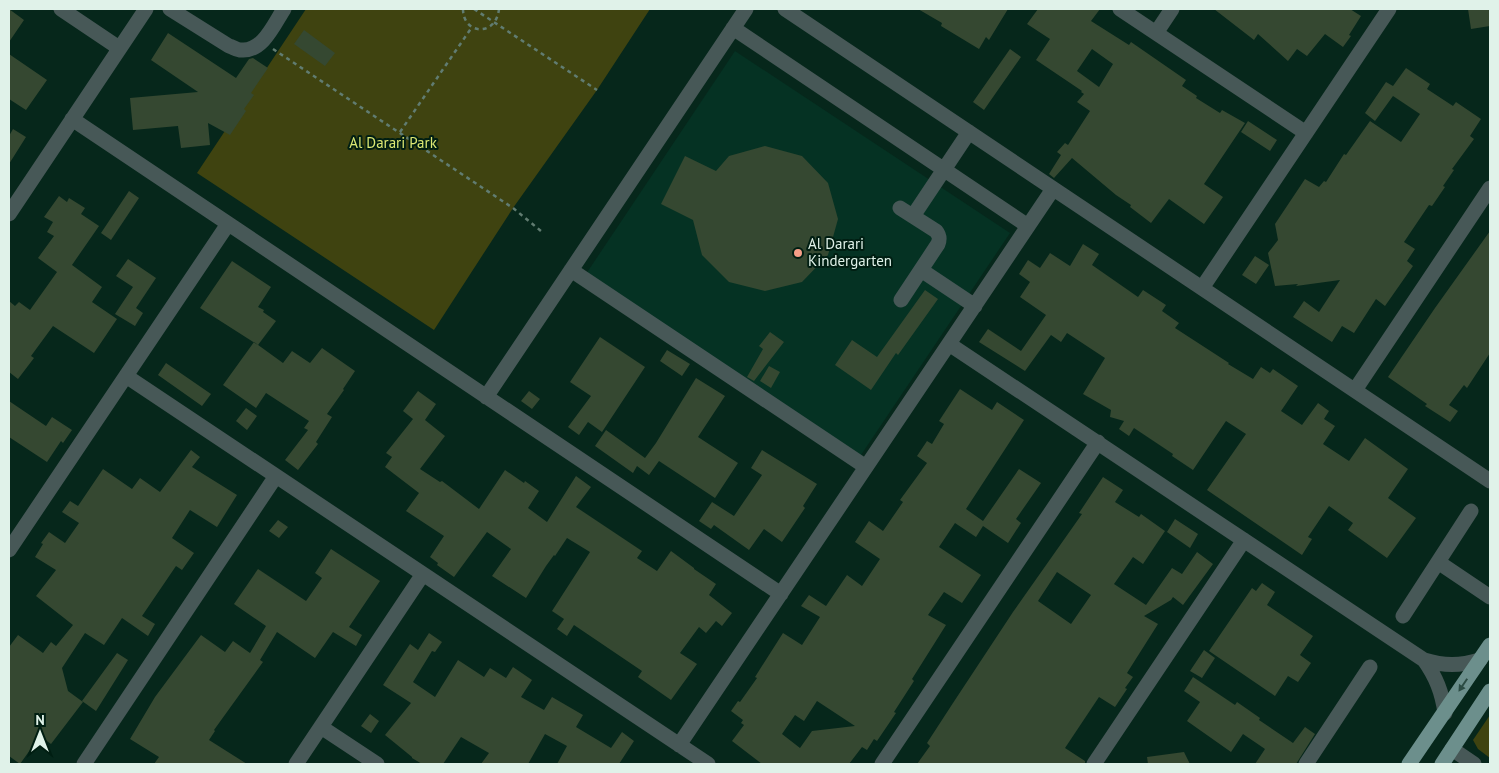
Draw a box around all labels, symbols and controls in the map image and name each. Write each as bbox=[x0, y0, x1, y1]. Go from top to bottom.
park label: Al Darari Park bbox=[349, 133, 438, 152]
place label: Al Darari Kindergarten bbox=[808, 234, 892, 270]
marker: Al Darari Kindergarten bbox=[792, 247, 804, 259]
one-way arrow bbox=[1458, 678, 1468, 692]
north arrow bbox=[15, 708, 65, 758]
text: N bbox=[35, 711, 45, 729]

